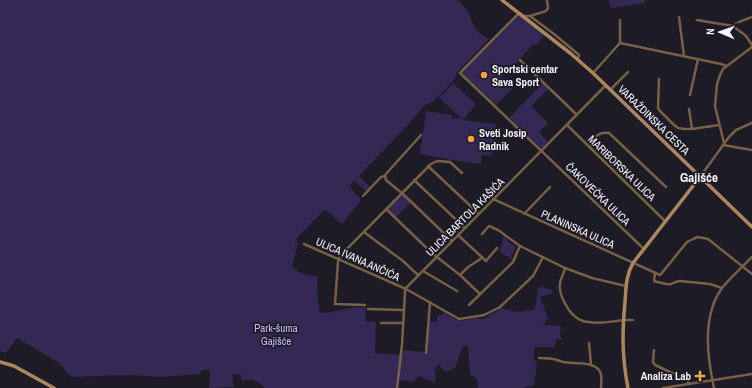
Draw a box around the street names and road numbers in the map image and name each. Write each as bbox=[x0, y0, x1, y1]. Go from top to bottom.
street label: VARAŽDINSKA CESTA bbox=[615, 82, 694, 159]
street label: MARIBORSKA ULICA bbox=[585, 132, 659, 205]
street label: ČAKOVEČKA ULICA bbox=[563, 160, 634, 229]
street label: ULICA BARTOLA KAŠIĆA bbox=[423, 174, 508, 259]
street label: PLANINSKA ULICA bbox=[539, 206, 618, 252]
street label: ULICA IVANA ANČIĆA bbox=[314, 234, 403, 284]

